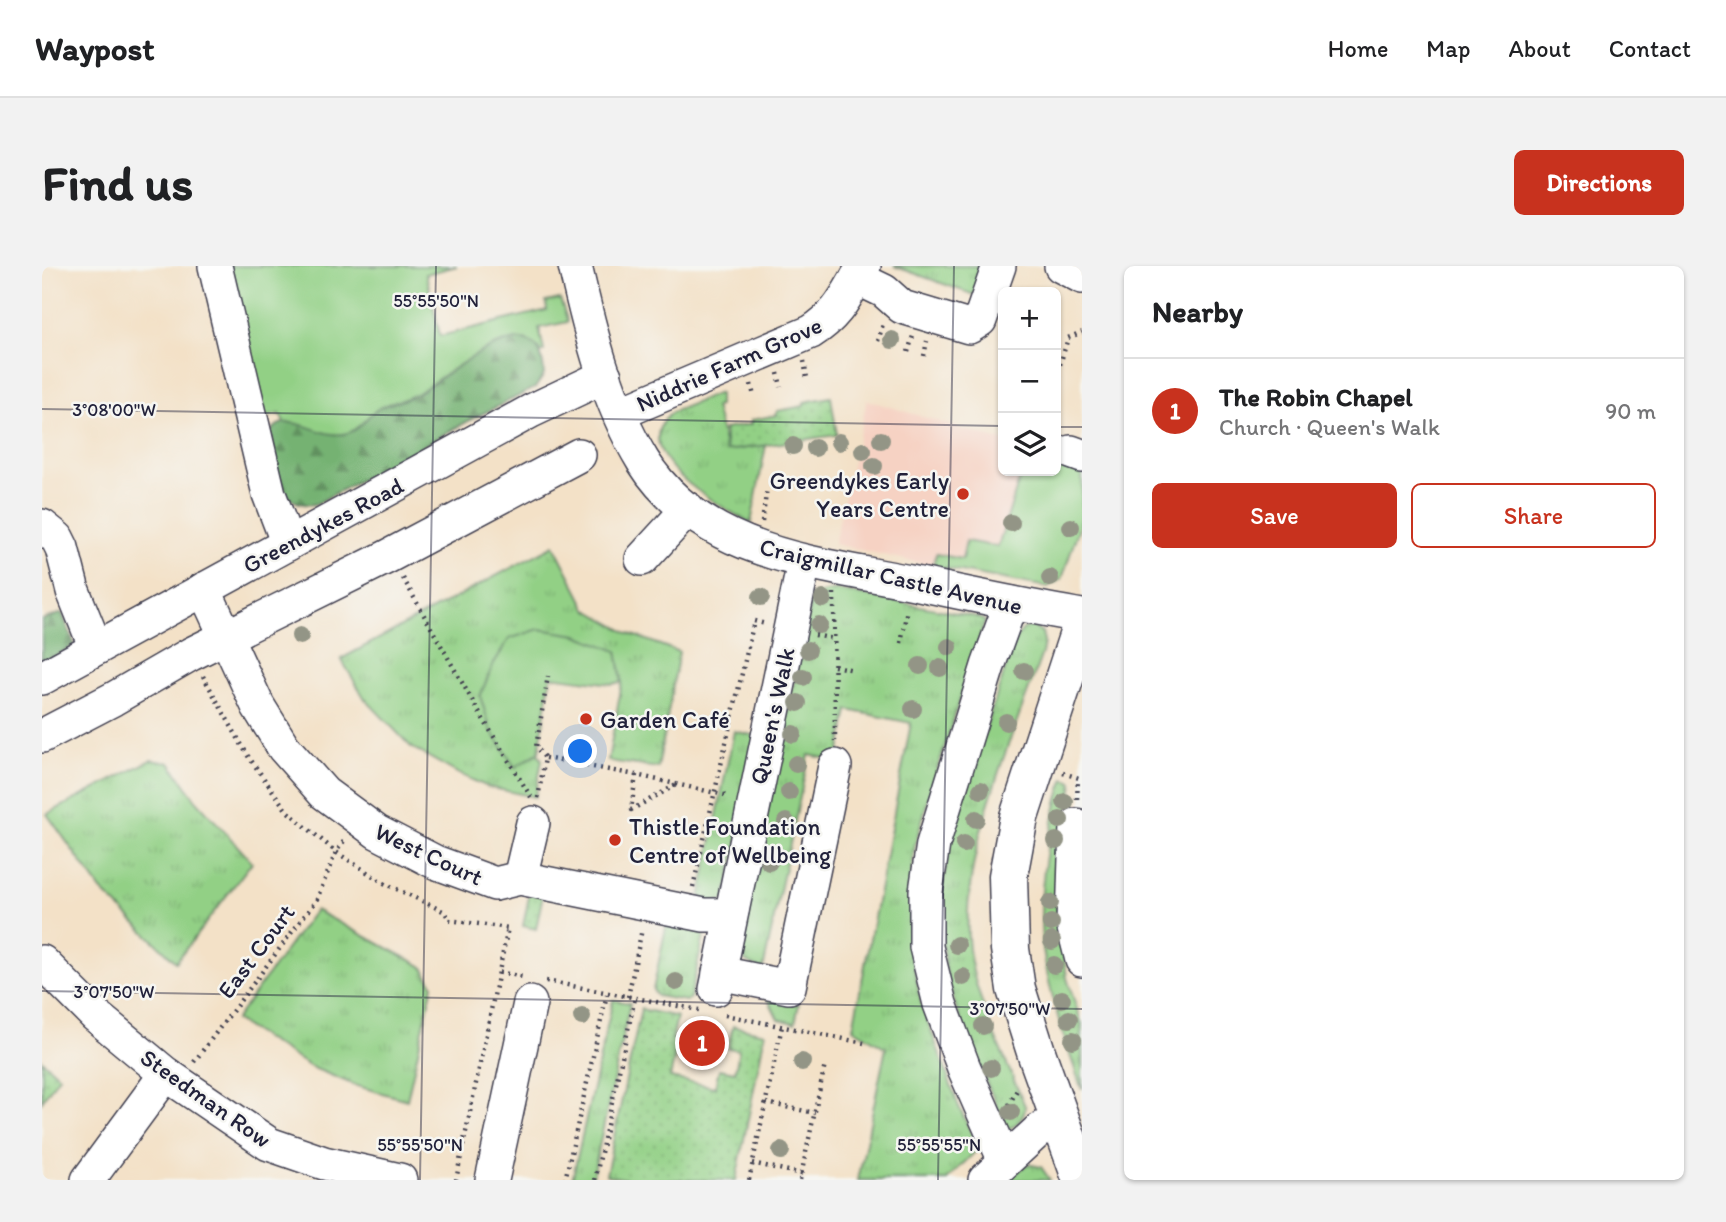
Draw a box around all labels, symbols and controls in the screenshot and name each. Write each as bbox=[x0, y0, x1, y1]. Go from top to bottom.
text: Waypost bbox=[35, 29, 155, 68]
text: Home bbox=[1328, 34, 1388, 63]
text: Map bbox=[1426, 34, 1470, 63]
text: About bbox=[1508, 34, 1571, 63]
text: Contact bbox=[1609, 34, 1691, 63]
button: Directions bbox=[1514, 150, 1684, 215]
text: Find us bbox=[42, 153, 193, 212]
map controls bbox=[998, 287, 1061, 476]
button: + bbox=[998, 287, 1061, 350]
text: 55°55'50"N bbox=[393, 290, 479, 312]
text: Nearby bbox=[1152, 293, 1243, 330]
street label: Niddrie Farm Grove bbox=[632, 310, 826, 418]
button: − bbox=[998, 350, 1061, 413]
text: The Robin Chapel bbox=[1219, 381, 1413, 413]
text: 1 bbox=[1170, 397, 1180, 425]
text: 90 m bbox=[1605, 397, 1656, 425]
text: 3°08'00"W bbox=[72, 399, 156, 421]
button: layers bbox=[998, 413, 1061, 476]
text: Church · Queen's Walk bbox=[1219, 413, 1440, 441]
place label: Greendykes Early Years Centre bbox=[770, 466, 950, 523]
street label: Greendykes Road bbox=[238, 470, 408, 580]
button: Save bbox=[1152, 483, 1397, 548]
button: Share bbox=[1411, 483, 1656, 548]
marker: Greendykes Early Years Centre bbox=[955, 486, 971, 502]
street label: Craigmillar Castle Avenue bbox=[757, 532, 1025, 620]
street label: Queen's Walk bbox=[743, 644, 801, 787]
place label: Garden Café bbox=[600, 705, 730, 734]
marker: Garden Café bbox=[578, 711, 594, 727]
your location bbox=[563, 734, 597, 768]
place label: Thistle Foundation Centre of Wellbeing bbox=[629, 812, 832, 869]
street label: West Court bbox=[370, 816, 488, 892]
marker: Thistle Foundation Centre of Wellbeing bbox=[607, 832, 623, 848]
street label: East Court bbox=[211, 898, 301, 1004]
text: 3°07'50"W bbox=[74, 981, 154, 1003]
text: 3°07'50"W bbox=[970, 998, 1050, 1020]
pin: 1 bbox=[679, 1017, 725, 1069]
street label: Steedman Row bbox=[135, 1042, 277, 1154]
text: 55°55'50"N bbox=[377, 1134, 463, 1156]
text: 55°55'55"N bbox=[897, 1134, 981, 1156]

